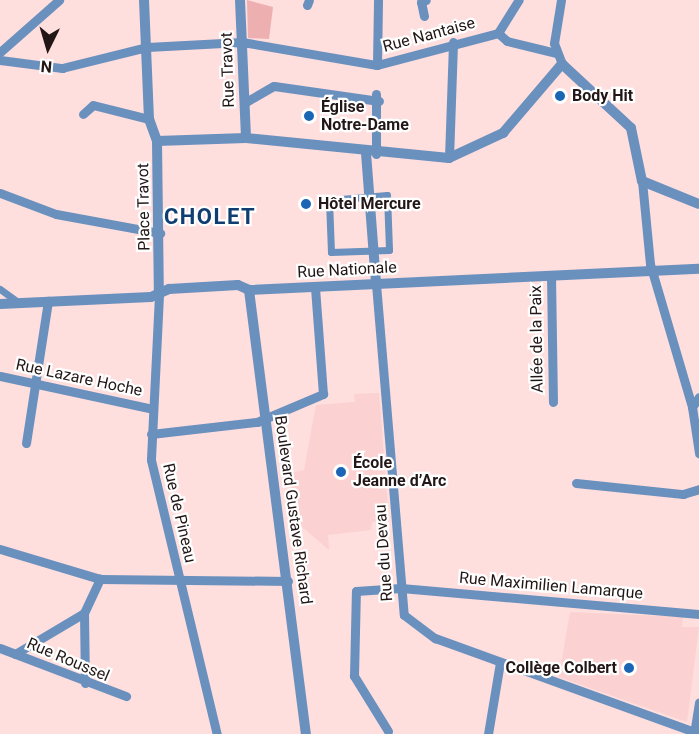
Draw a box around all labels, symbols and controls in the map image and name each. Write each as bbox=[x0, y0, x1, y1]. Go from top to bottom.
street label: Rue Nantaise bbox=[381, 13, 477, 57]
north arrow bbox=[18, 18, 78, 78]
street label: Rue Travot bbox=[217, 32, 239, 108]
text: N bbox=[40, 56, 53, 76]
place label: Body Hit bbox=[572, 86, 633, 106]
marker: Body Hit bbox=[553, 89, 567, 103]
place label: Église Notre-Dame bbox=[321, 97, 409, 135]
marker: Église Notre-Dame bbox=[302, 109, 316, 123]
street label: Place Travot bbox=[134, 163, 154, 251]
place label: Hôtel Mercure bbox=[318, 194, 421, 214]
marker: Hôtel Mercure bbox=[299, 197, 313, 211]
district label: CHOLET bbox=[164, 204, 256, 230]
street label: Rue Nationale bbox=[297, 258, 397, 282]
street label: Allée de la Paix bbox=[526, 285, 548, 393]
street label: Rue Lazare Hoche bbox=[14, 355, 144, 401]
street label: Boulevard Gustave Richard bbox=[270, 414, 316, 606]
place label: École Jeanne d’Arc bbox=[353, 453, 446, 491]
street label: Rue de Pineau bbox=[158, 461, 200, 565]
marker: École Jeanne d’Arc bbox=[334, 465, 348, 479]
street label: Rue du Devau bbox=[371, 504, 397, 602]
street label: Rue Maximilien Lamarque bbox=[458, 568, 644, 604]
street label: Rue Roussel bbox=[24, 634, 112, 686]
place label: Collège Colbert bbox=[506, 658, 617, 678]
marker: Collège Colbert bbox=[622, 661, 636, 675]

